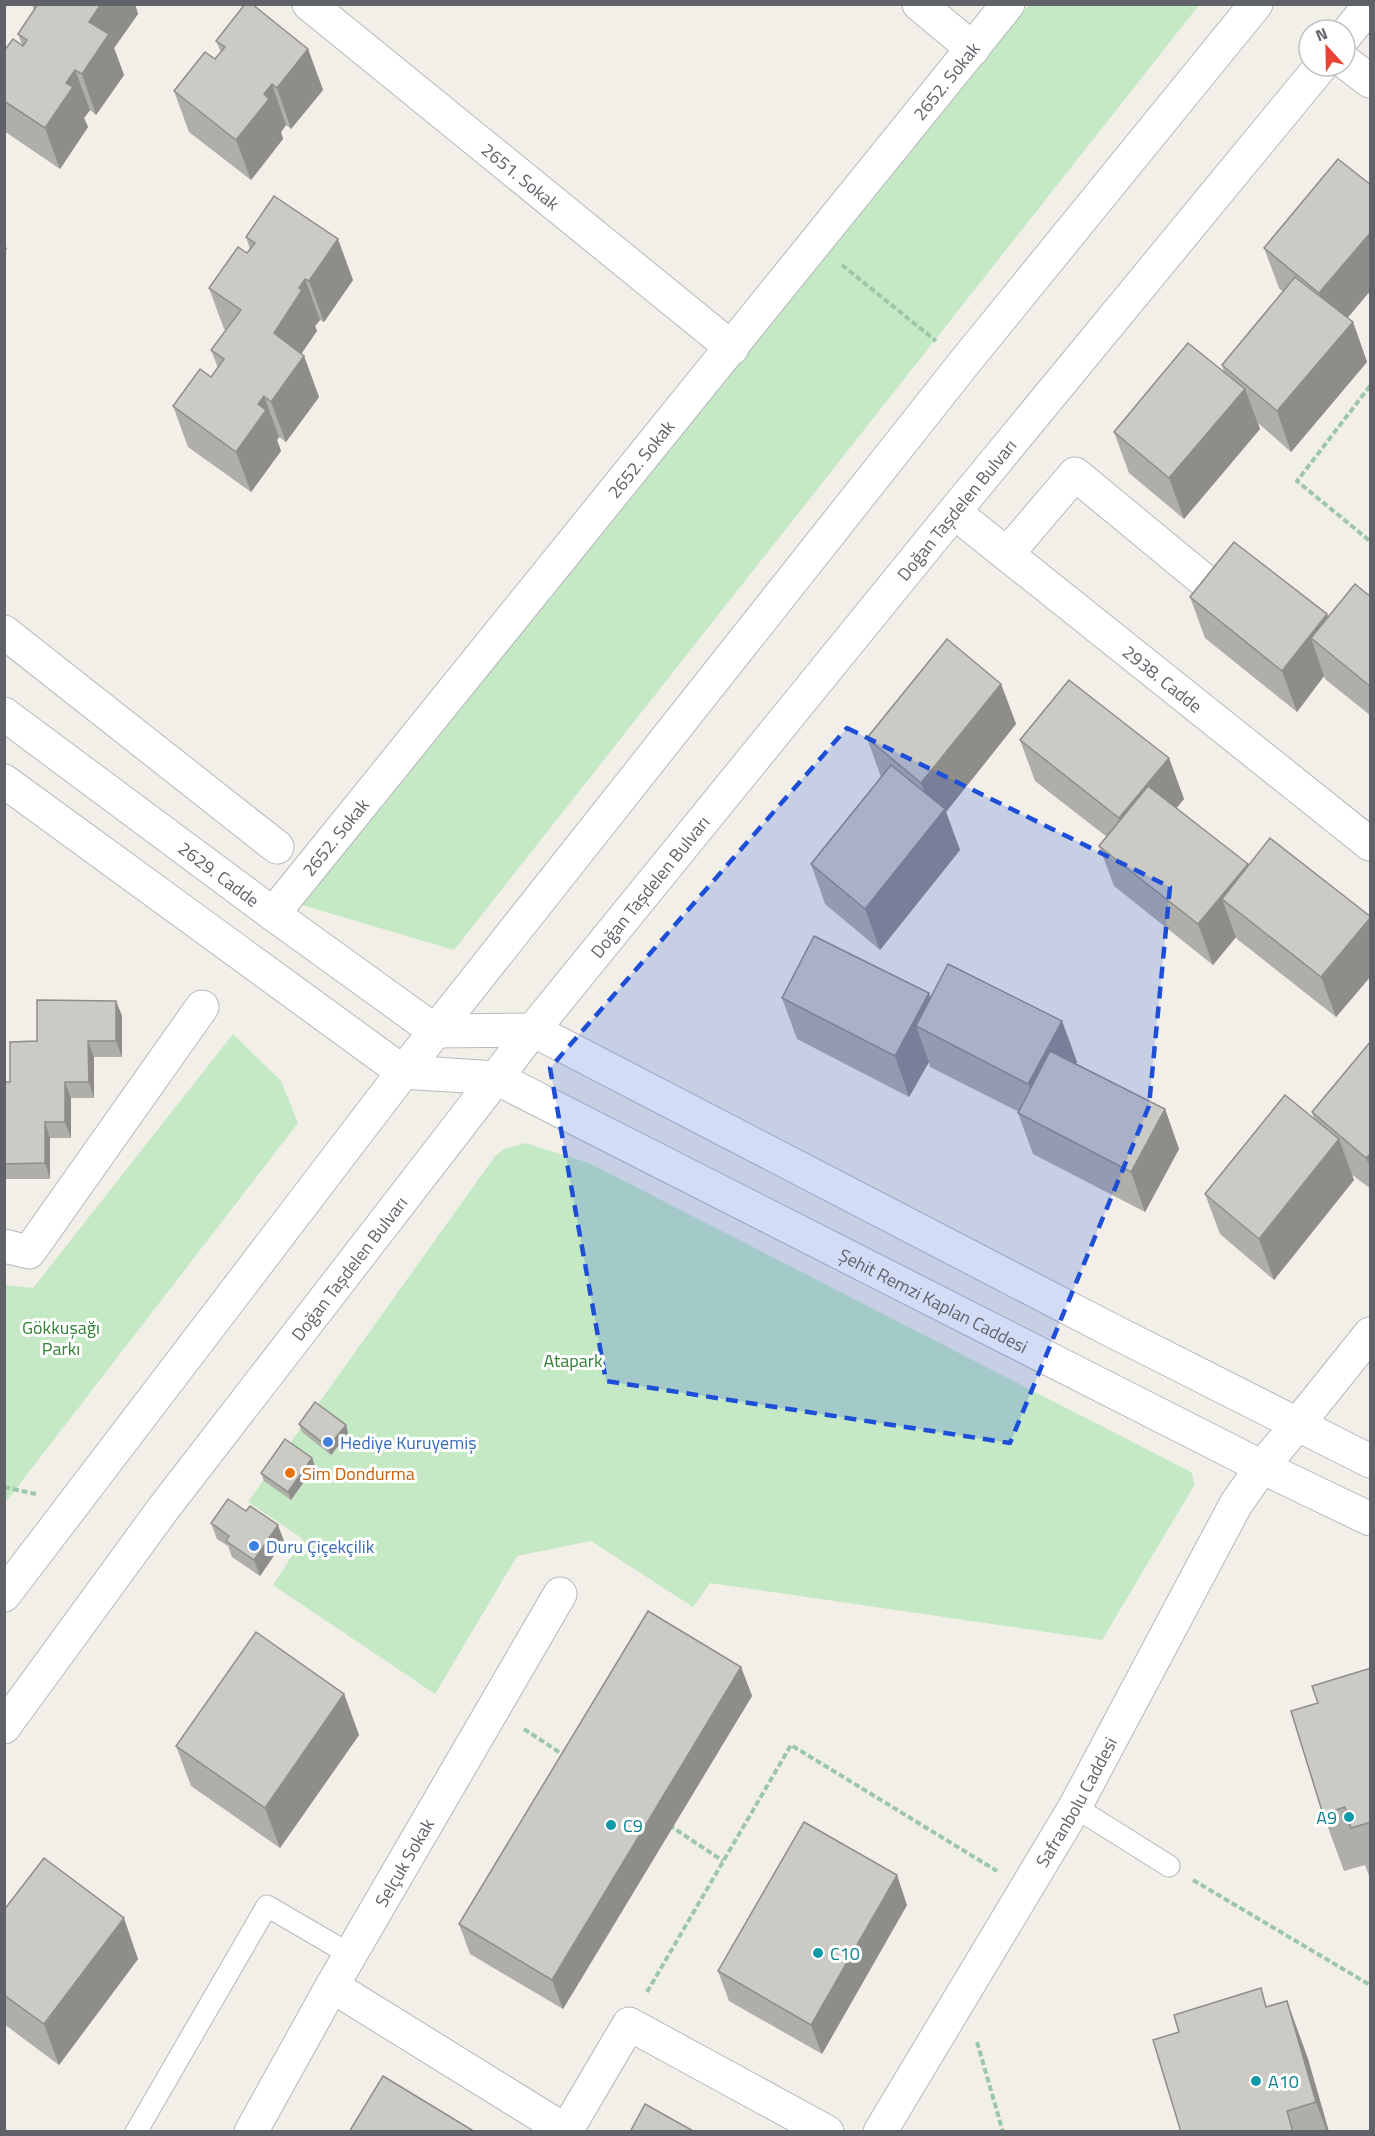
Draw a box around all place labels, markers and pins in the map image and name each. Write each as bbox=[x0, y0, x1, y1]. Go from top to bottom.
place label: Hediye Kuruyemiş bbox=[340, 1429, 477, 1456]
marker: Hediye Kuruyemiş bbox=[321, 1435, 335, 1449]
place label: Sim Dondurma bbox=[302, 1460, 415, 1487]
marker: Sim Dondurma bbox=[283, 1466, 297, 1480]
place label: Duru Çiçekçilik bbox=[266, 1533, 375, 1560]
marker: Duru Çiçekçilik bbox=[247, 1539, 261, 1553]
place label: A9 bbox=[1316, 1804, 1337, 1831]
marker: A9 bbox=[1342, 1810, 1356, 1824]
place label: C9 bbox=[623, 1812, 643, 1839]
marker: C9 bbox=[604, 1818, 618, 1832]
place label: C10 bbox=[830, 1940, 860, 1967]
marker: C10 bbox=[811, 1946, 825, 1960]
place label: A10 bbox=[1268, 2068, 1299, 2095]
marker: A10 bbox=[1249, 2074, 1263, 2088]

